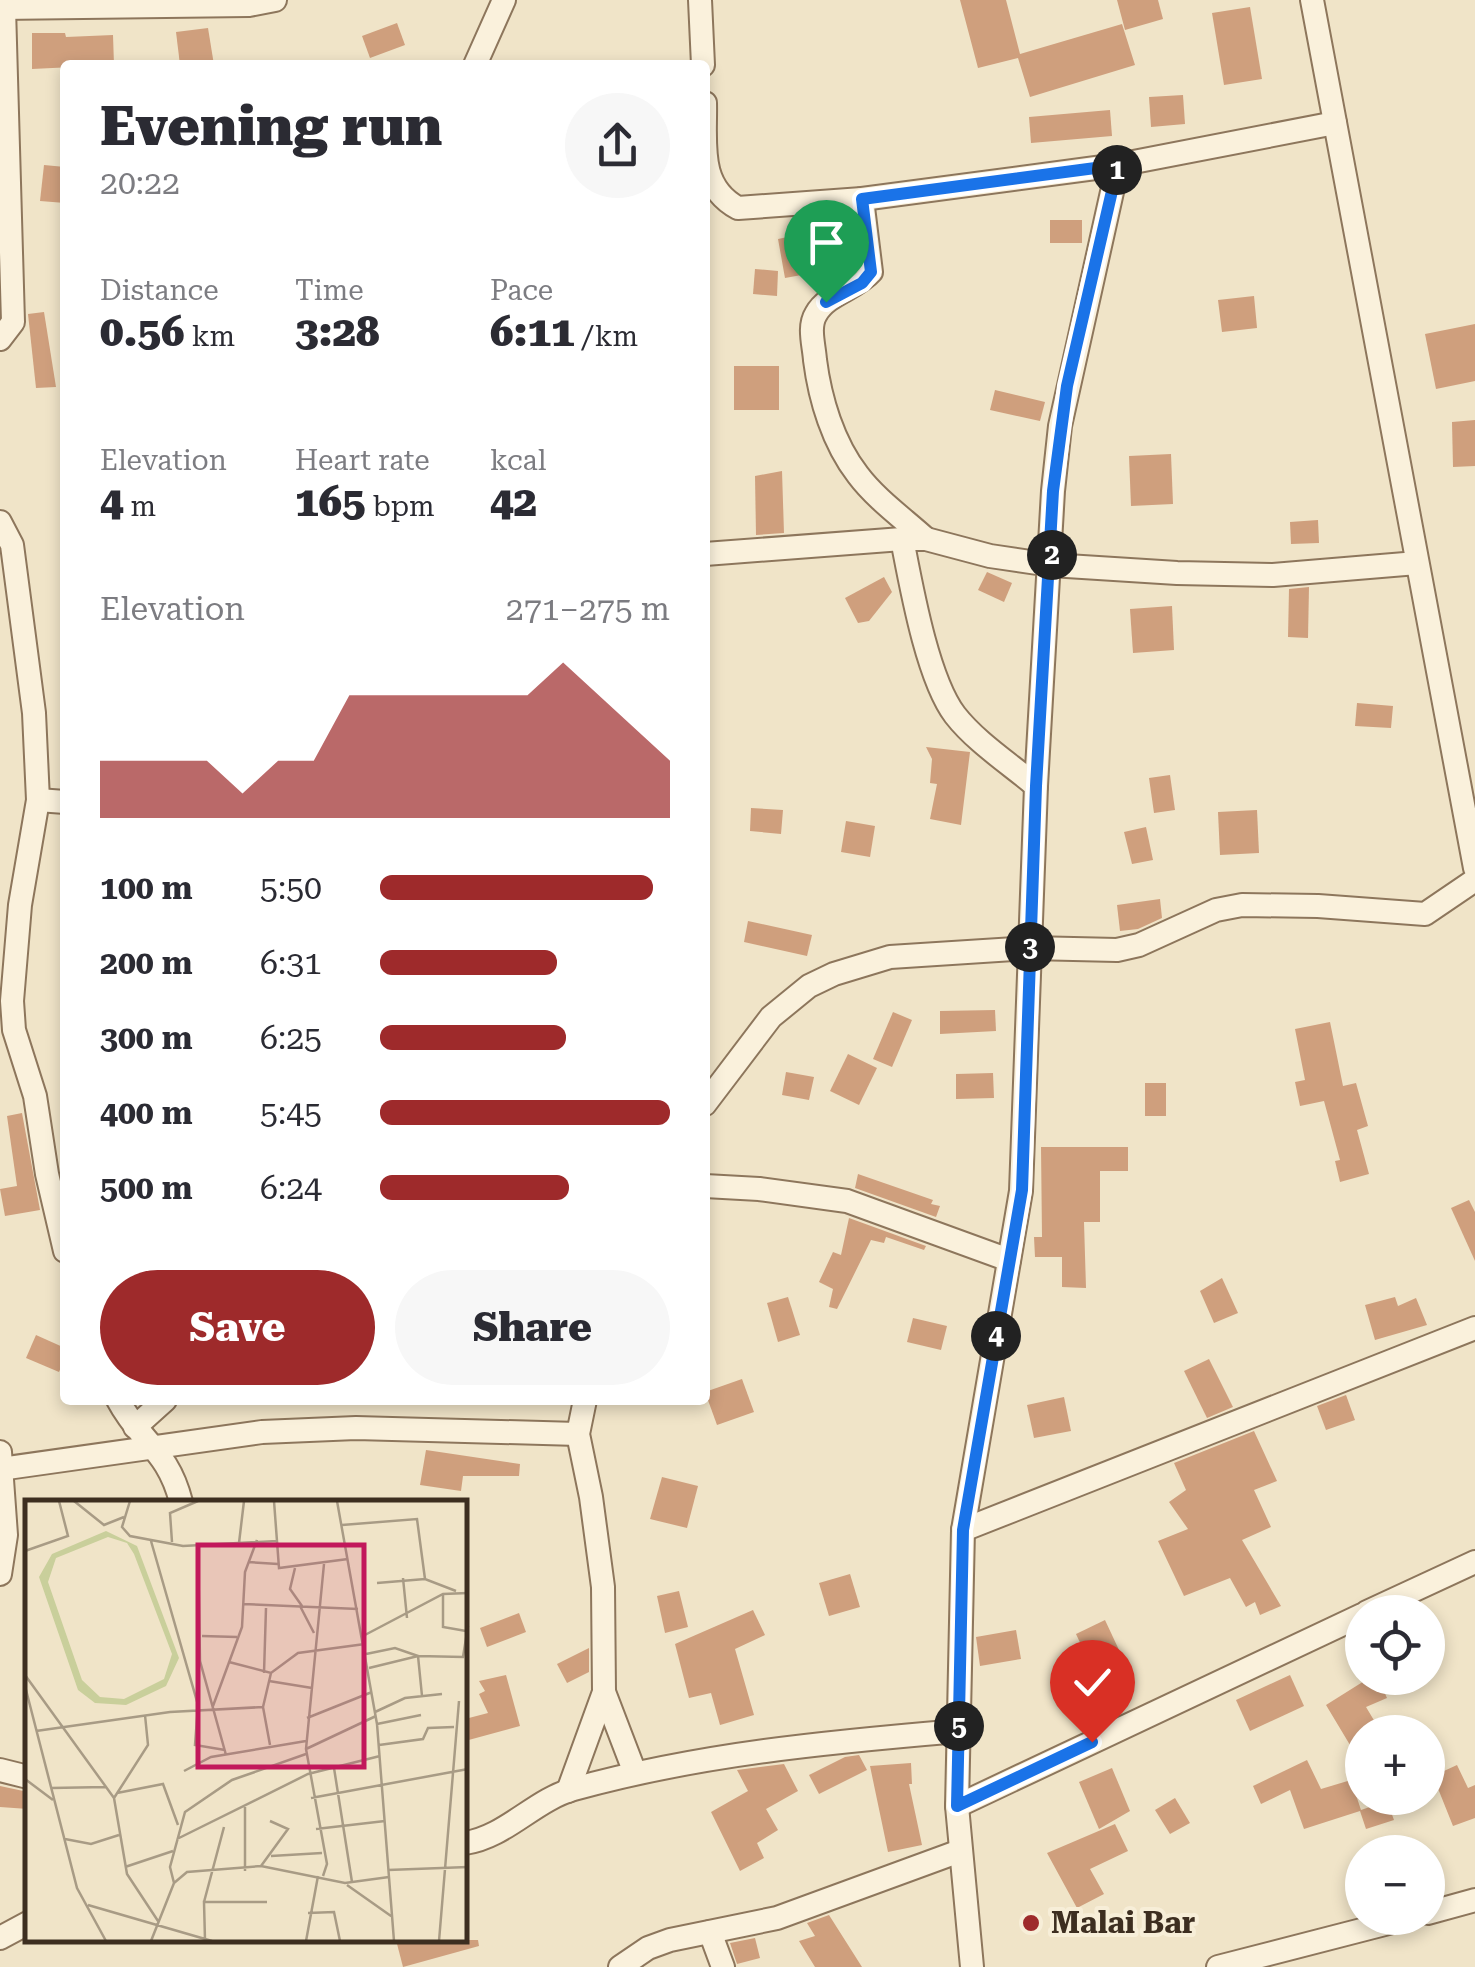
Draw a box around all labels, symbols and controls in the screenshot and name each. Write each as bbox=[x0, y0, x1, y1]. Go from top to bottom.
button: share bbox=[565, 93, 670, 198]
text: Evening run bbox=[100, 94, 442, 158]
pin: 1 bbox=[1092, 145, 1142, 195]
text: 1 bbox=[1109, 153, 1125, 186]
text: 20:22 bbox=[100, 164, 180, 202]
pin bbox=[784, 200, 869, 303]
icon: arrive bbox=[799, 215, 854, 270]
text: Distance bbox=[100, 274, 219, 307]
text: Time bbox=[295, 274, 364, 307]
text: Pace bbox=[490, 274, 553, 307]
text: 0.56 bbox=[100, 307, 185, 356]
text: 3:28 bbox=[295, 307, 380, 356]
text: 6:11 bbox=[490, 307, 575, 356]
text: km bbox=[185, 320, 235, 353]
text: /km bbox=[575, 320, 638, 353]
text: Elevation bbox=[100, 444, 227, 477]
text: Heart rate bbox=[295, 444, 430, 477]
text: kcal bbox=[490, 444, 546, 477]
text: 4 bbox=[100, 477, 124, 526]
text: 165 bbox=[295, 477, 366, 526]
text: 42 bbox=[490, 477, 537, 526]
text: m bbox=[124, 490, 156, 523]
text: bpm bbox=[366, 490, 435, 523]
pin: 2 bbox=[1027, 530, 1077, 580]
text: 2 bbox=[1044, 538, 1060, 571]
text: Elevation bbox=[100, 590, 245, 628]
text: 271–275 m bbox=[506, 590, 670, 628]
text: 100 m bbox=[100, 869, 193, 907]
text: 5:50 bbox=[260, 869, 322, 907]
pin: 3 bbox=[1005, 922, 1055, 972]
text: 3 bbox=[1022, 930, 1038, 963]
text: 200 m bbox=[100, 944, 193, 982]
text: 6:31 bbox=[260, 944, 322, 982]
text: 300 m bbox=[100, 1019, 193, 1057]
text: 6:25 bbox=[260, 1019, 322, 1057]
text: 400 m bbox=[100, 1094, 193, 1132]
text: 5:45 bbox=[260, 1094, 322, 1132]
text: 500 m bbox=[100, 1169, 193, 1207]
text: 6:24 bbox=[260, 1169, 322, 1207]
button: Save bbox=[100, 1270, 375, 1385]
button: Share bbox=[395, 1270, 670, 1385]
pin: 4 bbox=[971, 1311, 1021, 1361]
text: 4 bbox=[988, 1319, 1004, 1352]
inset map bbox=[25, 1500, 468, 1942]
map controls bbox=[1345, 1595, 1445, 1935]
button: locate bbox=[1345, 1595, 1445, 1695]
pin bbox=[1050, 1640, 1135, 1743]
icon: check bbox=[1065, 1655, 1120, 1710]
pin: 5 bbox=[934, 1701, 984, 1751]
text: 5 bbox=[951, 1709, 967, 1742]
button: + bbox=[1345, 1715, 1445, 1815]
button: − bbox=[1345, 1835, 1445, 1935]
place label: Malai Bar bbox=[1051, 1905, 1195, 1940]
marker: Malai Bar bbox=[1020, 1912, 1042, 1934]

